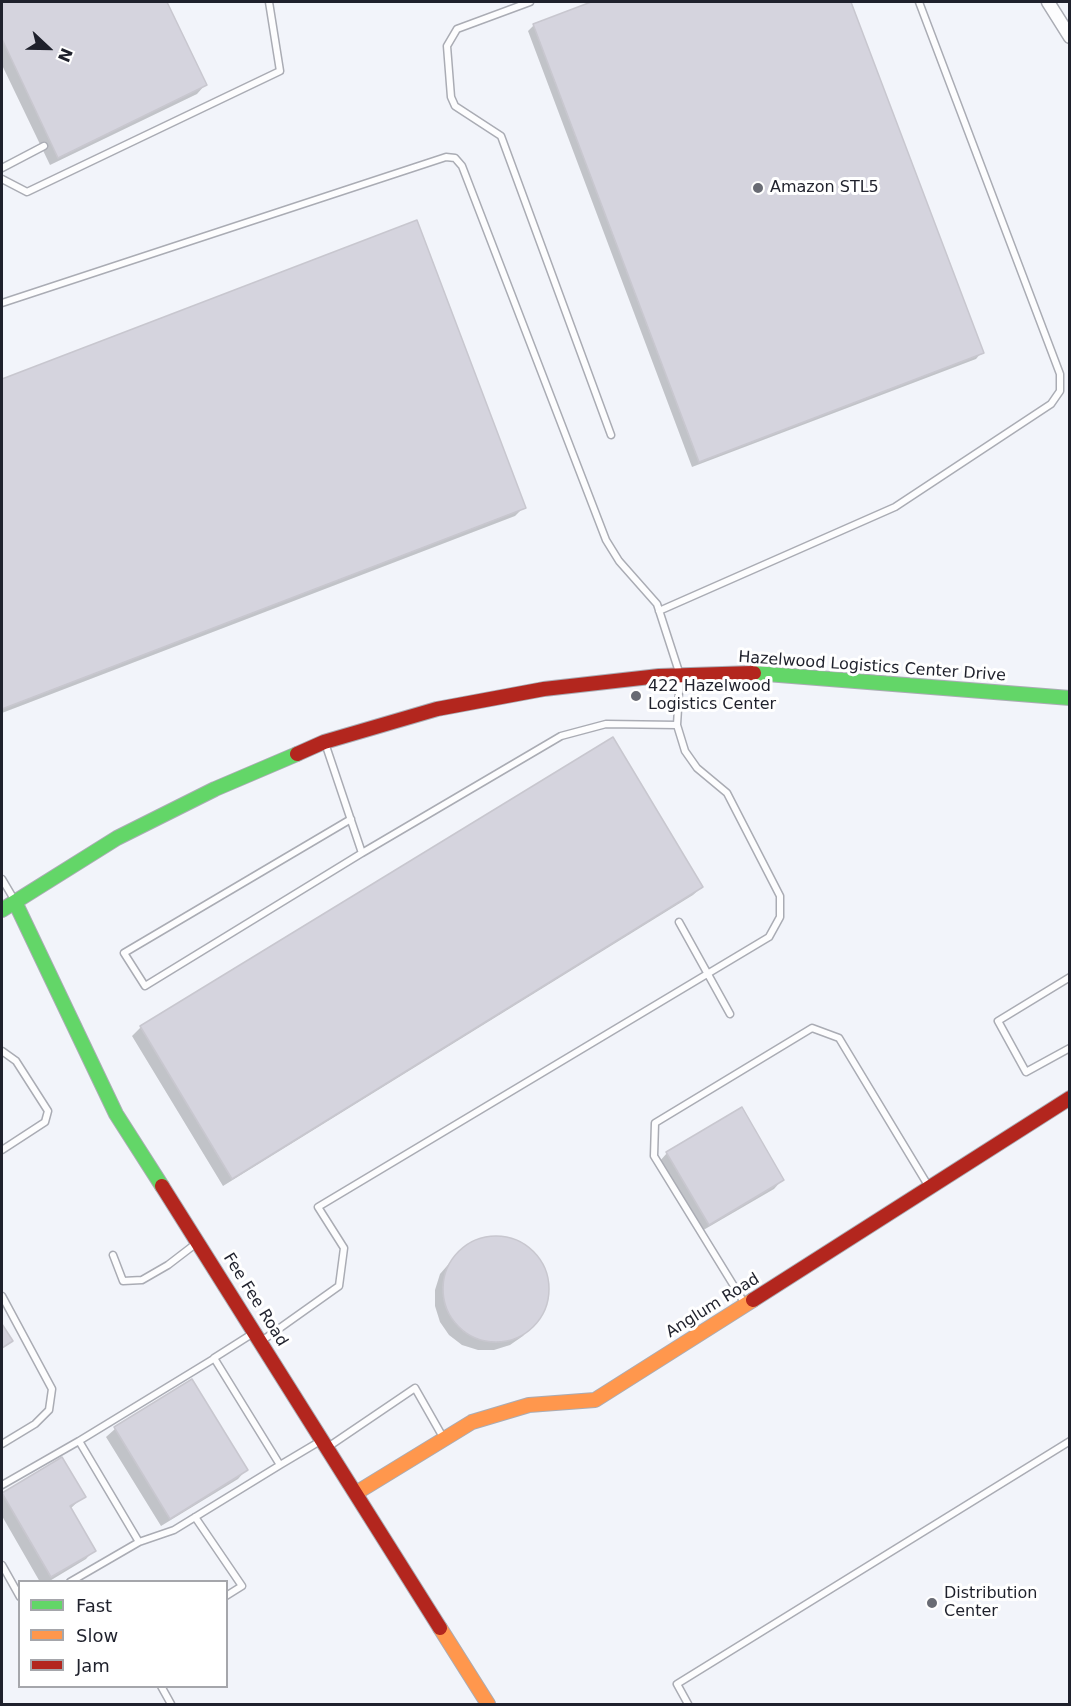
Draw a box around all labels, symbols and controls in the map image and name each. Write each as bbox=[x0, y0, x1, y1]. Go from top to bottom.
north arrow bbox=[18, 18, 78, 78]
text: N bbox=[54, 45, 76, 65]
place label: Amazon STL5 bbox=[770, 178, 879, 198]
marker: Amazon STL5 bbox=[751, 181, 765, 195]
street label: Hazelwood Logistics Center Drive bbox=[737, 648, 1007, 686]
place label: 422 Hazelwood Logistics Center bbox=[648, 677, 776, 715]
marker: 422 Hazelwood Logistics Center bbox=[629, 689, 643, 703]
street label: Fee Fee Road bbox=[219, 1250, 291, 1350]
street label: Anglum Road bbox=[663, 1270, 763, 1342]
legend bbox=[18, 1580, 228, 1688]
place label: Distribution Center bbox=[944, 1584, 1037, 1622]
text: Fast bbox=[76, 1595, 112, 1616]
marker: Distribution Center bbox=[925, 1596, 939, 1610]
text: Slow bbox=[76, 1625, 118, 1646]
text: Jam bbox=[76, 1655, 110, 1676]

